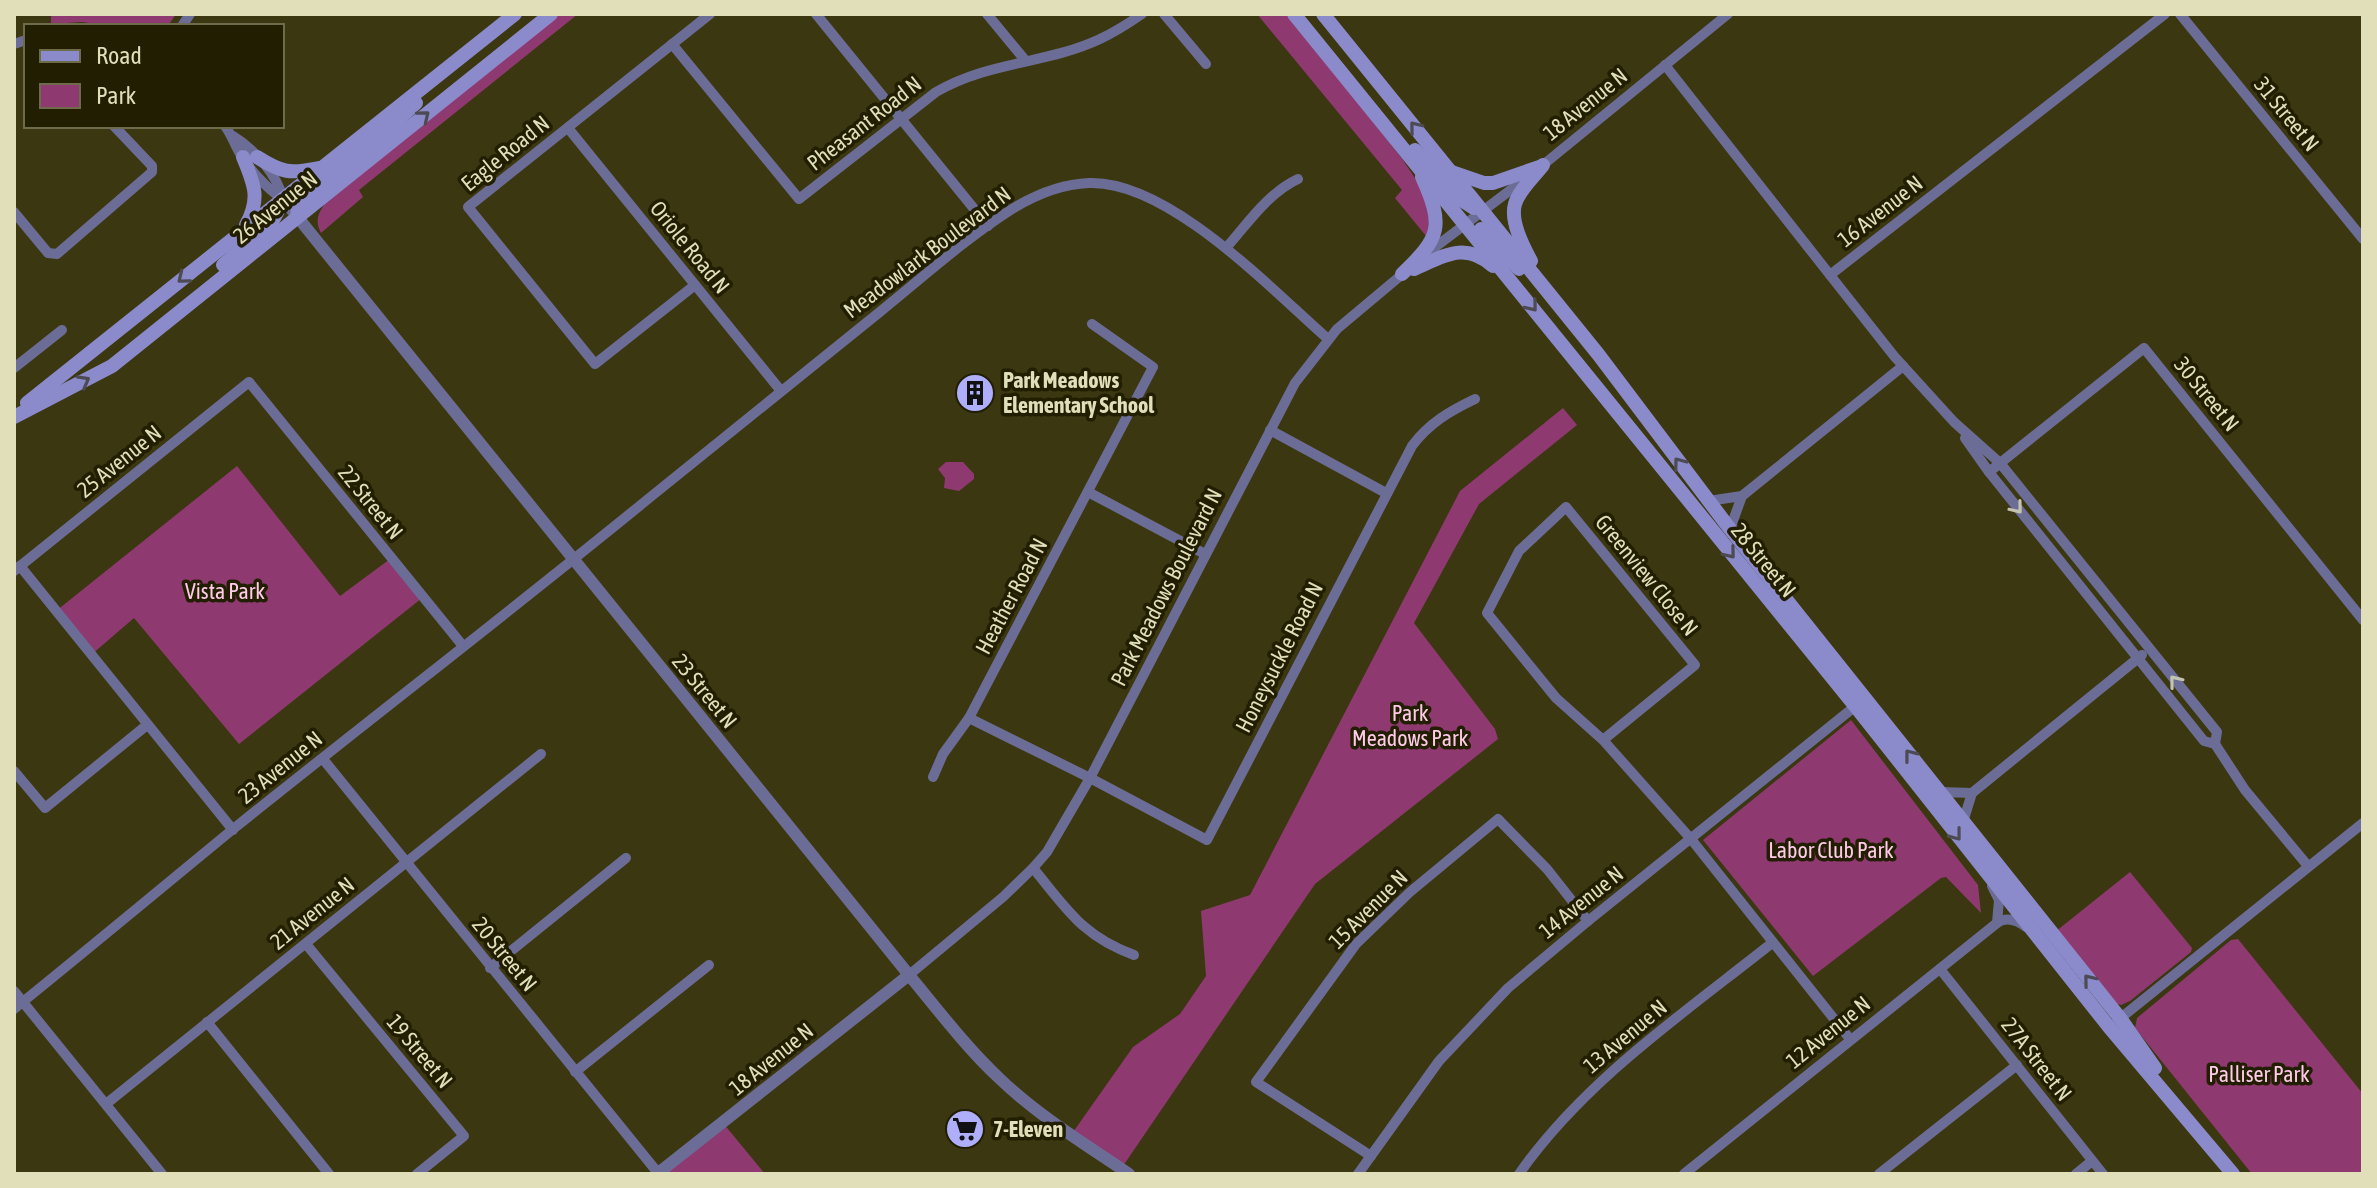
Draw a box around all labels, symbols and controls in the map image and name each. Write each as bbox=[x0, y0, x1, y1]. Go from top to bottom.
legend bbox=[24, 24, 284, 128]
text: Road bbox=[96, 42, 142, 69]
street label: 18 Avenue N bbox=[1538, 62, 1632, 146]
street label: Pheasant Road N bbox=[802, 70, 926, 176]
street label: 31 Street N bbox=[2249, 72, 2325, 156]
text: Park bbox=[96, 82, 137, 109]
street label: Eagle Road N bbox=[456, 110, 554, 196]
one-way arrow bbox=[415, 111, 429, 126]
one-way arrow bbox=[1410, 121, 1424, 136]
street label: 26 Avenue N bbox=[228, 165, 322, 249]
street label: 16 Avenue N bbox=[1832, 170, 1928, 252]
street label: Meadowlark Boulevard N bbox=[838, 181, 1016, 323]
street label: Oriole Road N bbox=[645, 196, 735, 298]
one-way arrow bbox=[178, 268, 192, 283]
one-way arrow bbox=[1522, 297, 1537, 312]
street label: 30 Street N bbox=[2169, 352, 2245, 436]
place label: Park Meadows Elementary School bbox=[1003, 367, 1155, 418]
building icon: Park Meadows Elementary School bbox=[954, 372, 996, 414]
one-way arrow bbox=[75, 376, 90, 391]
street label: 25 Avenue N bbox=[72, 419, 166, 503]
one-way arrow bbox=[1675, 457, 1689, 472]
street label: 22 Street N bbox=[333, 460, 409, 544]
street label: Park Meadows Boulevard N bbox=[1105, 484, 1227, 690]
one-way arrow bbox=[2007, 498, 2022, 513]
street label: Greenview Close N bbox=[1590, 509, 1704, 641]
street label: 28 Street N bbox=[1726, 518, 1802, 602]
street label: Heather Road N bbox=[970, 534, 1052, 658]
one-way arrow bbox=[1720, 543, 1735, 558]
street label: Honeysuckle Road N bbox=[1230, 577, 1328, 737]
park label: Vista Park bbox=[185, 578, 265, 604]
street label: 23 Street N bbox=[667, 649, 743, 733]
one-way arrow bbox=[2170, 676, 2185, 690]
park label: Park Meadows Park bbox=[1352, 700, 1468, 751]
street label: 23 Avenue N bbox=[233, 725, 327, 809]
one-way arrow bbox=[1906, 749, 1920, 764]
one-way arrow bbox=[1946, 826, 1960, 841]
park label: Labor Club Park bbox=[1768, 837, 1894, 863]
street label: 14 Avenue N bbox=[1534, 860, 1628, 944]
street label: 15 Avenue N bbox=[1323, 864, 1413, 954]
street label: 21 Avenue N bbox=[265, 871, 359, 955]
street label: 20 Street N bbox=[467, 912, 543, 996]
one-way arrow bbox=[2084, 975, 2099, 989]
street label: 12 Avenue N bbox=[1781, 990, 1875, 1074]
street label: 13 Avenue N bbox=[1578, 994, 1672, 1078]
street label: 19 Street N bbox=[382, 1009, 458, 1093]
street label: 27A Street N bbox=[1996, 1012, 2078, 1106]
street label: 18 Avenue N bbox=[724, 1017, 818, 1101]
park label: Palliser Park bbox=[2208, 1061, 2310, 1087]
supermarket icon: 7-Eleven bbox=[944, 1108, 986, 1150]
place label: 7-Eleven bbox=[993, 1116, 1063, 1142]

